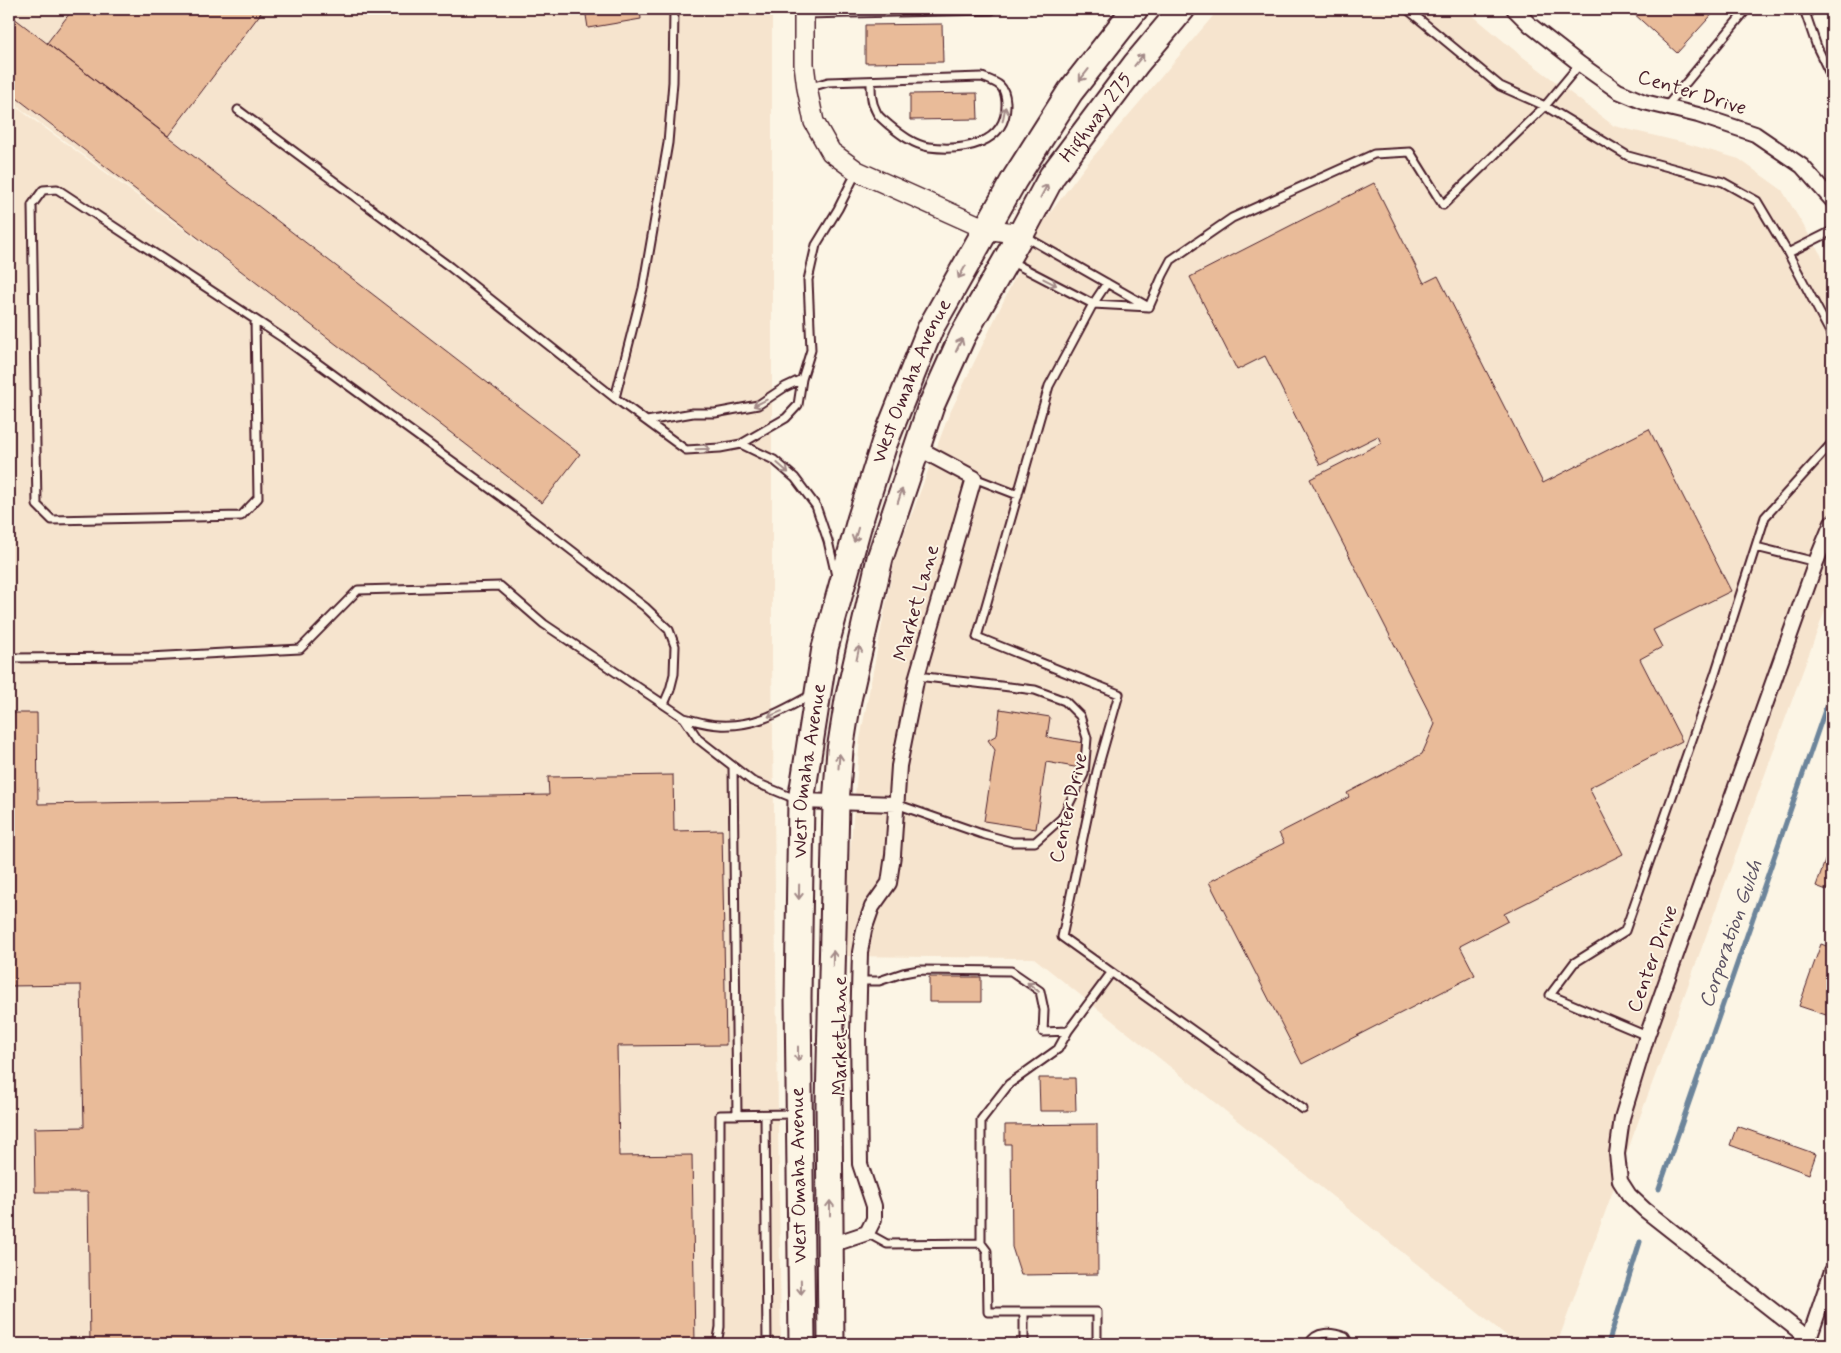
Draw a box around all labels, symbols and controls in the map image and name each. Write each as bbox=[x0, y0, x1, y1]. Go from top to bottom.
one-way arrow bbox=[1134, 54, 1145, 67]
street label: Center Drive bbox=[1634, 64, 1750, 122]
street label: Highway 275 bbox=[1053, 67, 1139, 168]
one-way arrow bbox=[1078, 68, 1089, 81]
one-way arrow bbox=[1000, 106, 1010, 122]
one-way arrow bbox=[1040, 184, 1049, 199]
one-way arrow bbox=[957, 264, 967, 278]
one-way arrow bbox=[1042, 278, 1057, 287]
street label: West Omaha Avenue bbox=[865, 294, 958, 467]
one-way arrow bbox=[954, 337, 964, 352]
one-way arrow bbox=[752, 398, 767, 408]
one-way arrow bbox=[695, 444, 711, 454]
one-way arrow bbox=[777, 462, 790, 474]
one-way arrow bbox=[896, 488, 905, 504]
one-way arrow bbox=[850, 527, 860, 543]
street label: Market Lane bbox=[887, 541, 947, 664]
one-way arrow bbox=[854, 645, 863, 661]
street label: West Omaha Avenue bbox=[787, 681, 833, 858]
one-way arrow bbox=[768, 710, 784, 719]
street label: Center Drive bbox=[1043, 750, 1095, 866]
one-way arrow bbox=[835, 753, 844, 769]
water label: Corporation Gulch bbox=[1693, 856, 1770, 1012]
one-way arrow bbox=[794, 883, 804, 899]
street label: Center Drive bbox=[1621, 901, 1685, 1017]
one-way arrow bbox=[828, 950, 837, 966]
street label: Market Lane bbox=[827, 976, 854, 1096]
one-way arrow bbox=[1027, 982, 1040, 993]
one-way arrow bbox=[793, 1046, 803, 1062]
street label: West Omaha Avenue bbox=[784, 1087, 814, 1263]
one-way arrow bbox=[825, 1200, 835, 1216]
one-way arrow bbox=[796, 1278, 805, 1294]

